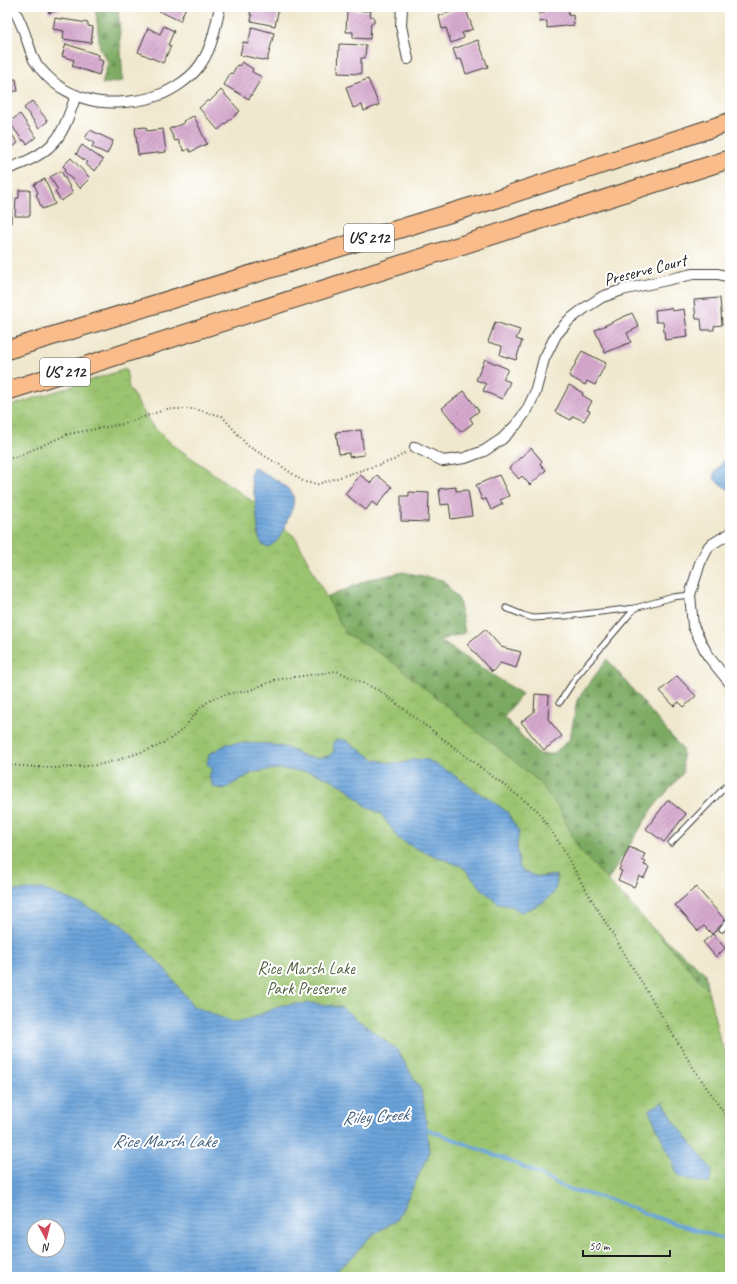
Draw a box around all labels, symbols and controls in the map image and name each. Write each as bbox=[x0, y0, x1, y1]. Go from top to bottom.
road number: US 212 bbox=[344, 224, 394, 252]
street label: Preserve Court bbox=[602, 249, 691, 290]
road number: US 212 bbox=[40, 358, 90, 386]
park label: Rice Marsh Lake Park Preserve bbox=[257, 958, 356, 999]
water label: Riley Creek bbox=[341, 1102, 412, 1129]
water label: Rice Marsh Lake bbox=[112, 1130, 219, 1152]
north arrow bbox=[26, 1218, 66, 1258]
scale bar bbox=[583, 1232, 670, 1258]
text: 50 m bbox=[589, 1238, 611, 1254]
text: N bbox=[41, 1241, 51, 1256]

